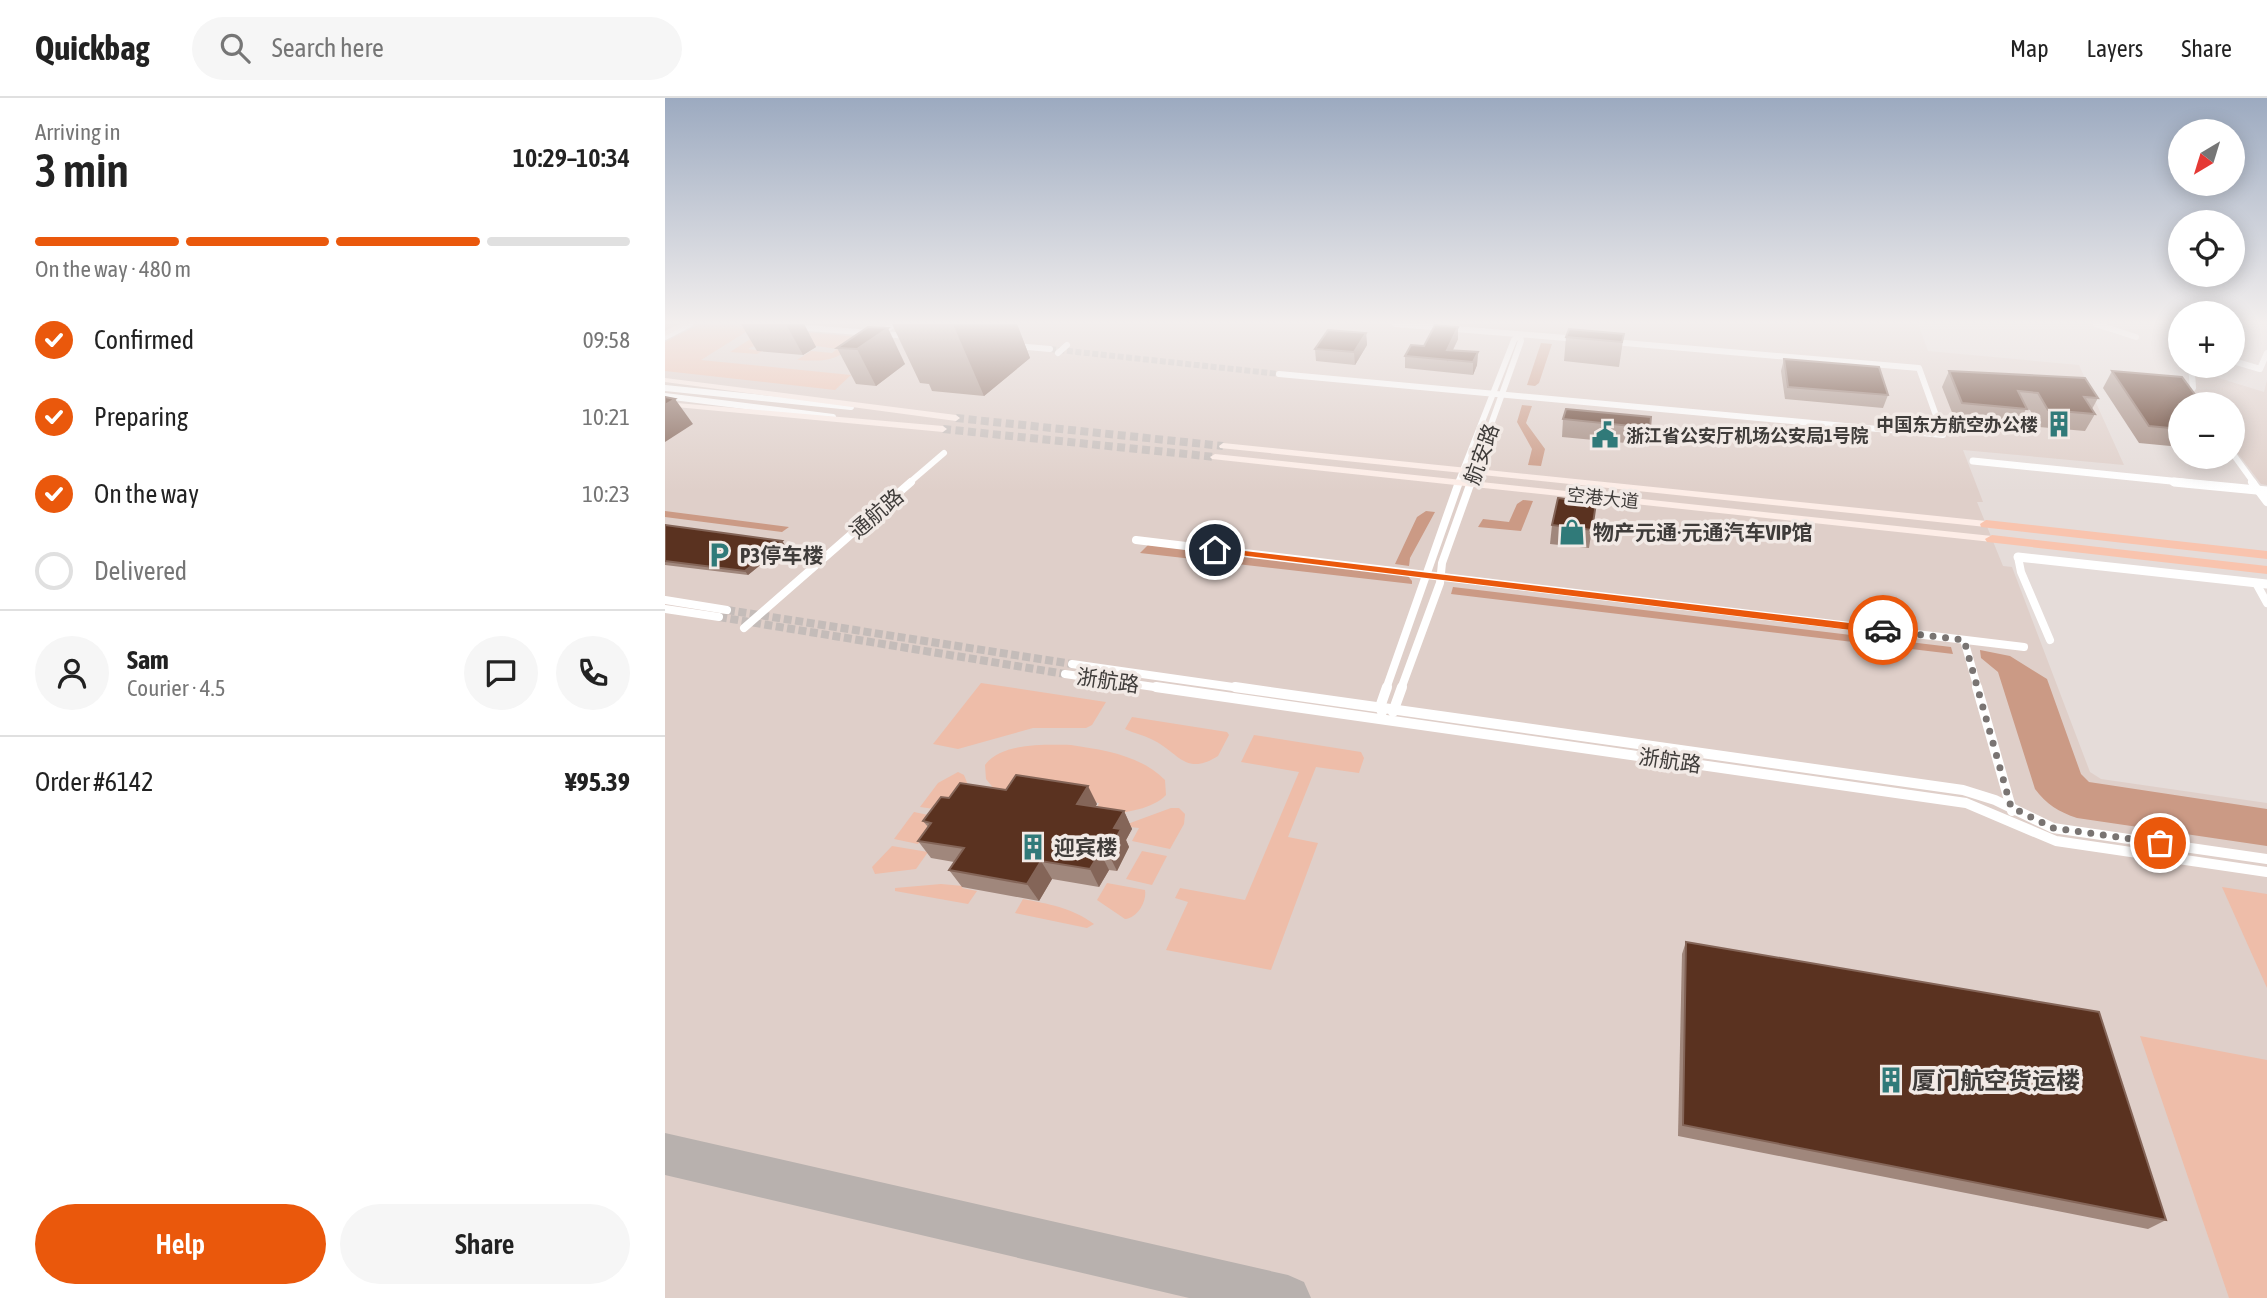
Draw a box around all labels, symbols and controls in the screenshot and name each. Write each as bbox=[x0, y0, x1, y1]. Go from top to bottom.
search box bbox=[192, 17, 682, 80]
text: Quickbag bbox=[35, 29, 150, 67]
icon: search bbox=[216, 29, 254, 67]
text: Search here bbox=[272, 33, 384, 63]
text: Map bbox=[2010, 35, 2049, 62]
text: Layers bbox=[2087, 35, 2143, 62]
text: Share bbox=[2181, 35, 2232, 62]
text: Arriving in bbox=[35, 119, 121, 145]
north arrow bbox=[2168, 119, 2245, 196]
map controls bbox=[2168, 119, 2245, 469]
text: 10:29–10:34 bbox=[513, 143, 630, 173]
text: 3 min bbox=[35, 144, 129, 197]
button: locate bbox=[2168, 210, 2245, 287]
text: On the way · 480 m bbox=[35, 256, 191, 282]
button: + bbox=[2168, 301, 2245, 378]
icon: check bbox=[35, 321, 73, 359]
text: Confirmed bbox=[94, 325, 194, 355]
text: 09:58 bbox=[583, 327, 630, 353]
button: − bbox=[2168, 392, 2245, 469]
icon: check bbox=[35, 398, 73, 436]
text: Preparing bbox=[94, 402, 188, 432]
text: 10:21 bbox=[582, 404, 630, 430]
building icon: 中国东方航空办公楼 bbox=[2044, 409, 2074, 439]
place label: 中国东方航空办公楼 bbox=[1876, 414, 2038, 435]
street label: 航安路 bbox=[1459, 420, 1503, 488]
public building icon: 浙江省公安厅机场公安局1号院 bbox=[1590, 420, 1620, 450]
place label: 浙江省公安厅机场公安局1号院 bbox=[1626, 425, 1868, 446]
icon: check bbox=[35, 475, 73, 513]
text: On the way bbox=[94, 479, 199, 509]
text: 10:23 bbox=[582, 481, 630, 507]
street label: 通航路 bbox=[844, 483, 908, 543]
street label: 空港大道 bbox=[1566, 484, 1640, 512]
shop icon: 物产元通·元通汽车VIP馆 bbox=[1557, 517, 1587, 547]
pin bbox=[1185, 520, 1245, 580]
place label: 物产元通·元通汽车VIP馆 bbox=[1593, 520, 1812, 544]
icon: home bbox=[1196, 531, 1234, 569]
parking icon: P3停车楼 bbox=[704, 540, 734, 570]
place label: P3停车楼 bbox=[740, 543, 823, 567]
text: Delivered bbox=[94, 556, 187, 586]
courier bbox=[1848, 595, 1918, 665]
icon: car bbox=[1864, 611, 1902, 649]
button: person bbox=[35, 636, 109, 710]
button: chat bbox=[464, 636, 538, 710]
button: phone bbox=[556, 636, 630, 710]
text: Sam bbox=[127, 645, 169, 675]
street label: 浙航路 bbox=[1075, 664, 1141, 696]
text: Courier · 4.5 bbox=[127, 675, 226, 701]
street label: 浙航路 bbox=[1637, 744, 1703, 776]
text: Order #6142 bbox=[35, 767, 154, 797]
text: ¥95.39 bbox=[565, 767, 630, 797]
pin bbox=[2130, 813, 2190, 873]
icon: bag bbox=[2141, 824, 2179, 862]
building icon: 迎宾楼 bbox=[1018, 832, 1048, 862]
place label: 迎宾楼 bbox=[1054, 835, 1117, 859]
building icon: 厦门航空货运楼 bbox=[1876, 1065, 1906, 1095]
place label: 厦门航空货运楼 bbox=[1912, 1067, 2080, 1094]
button: Help bbox=[35, 1204, 326, 1284]
button: Share bbox=[340, 1204, 630, 1284]

